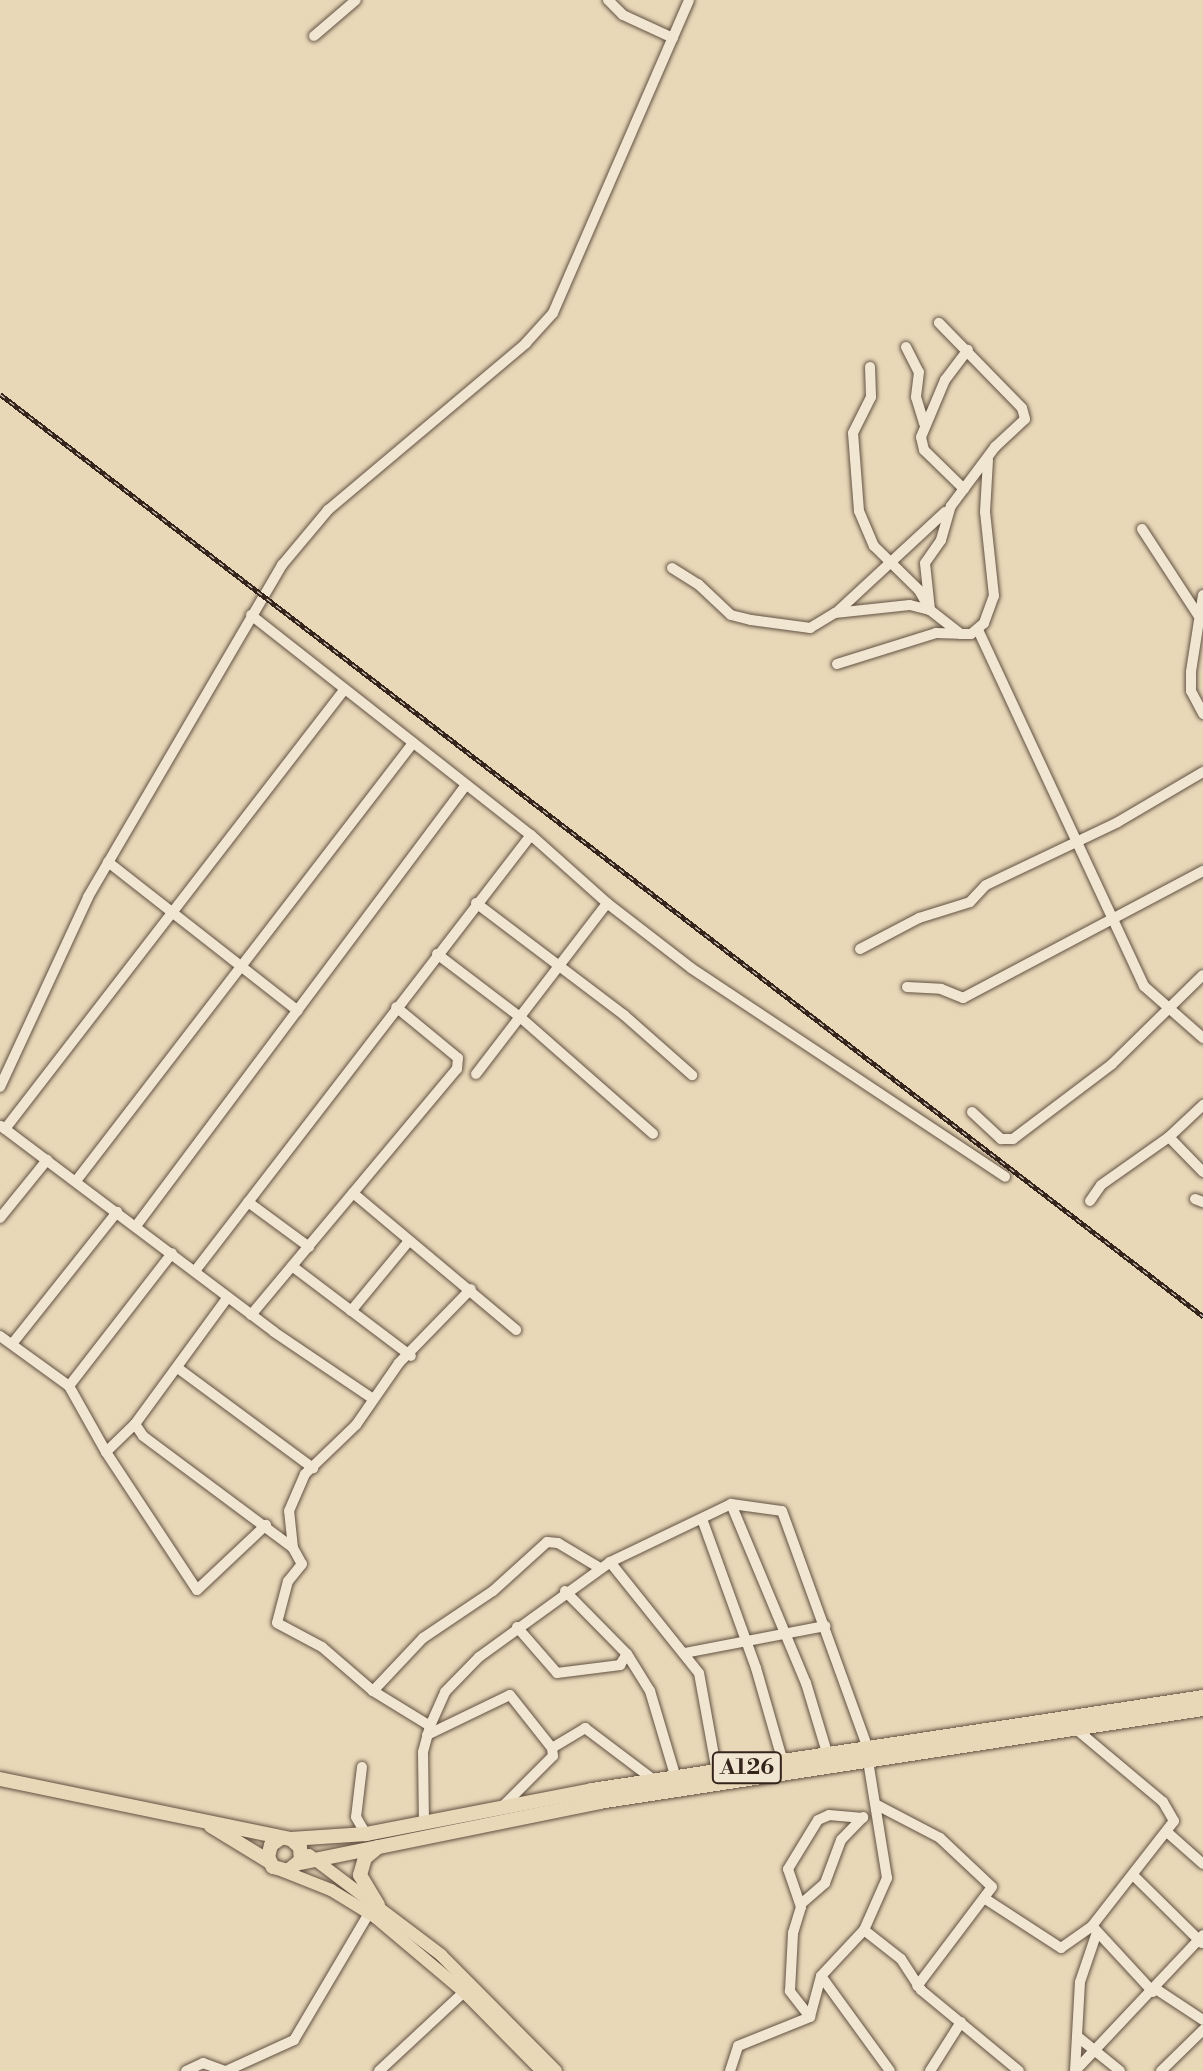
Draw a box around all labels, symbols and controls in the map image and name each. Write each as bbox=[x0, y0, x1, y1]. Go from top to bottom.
road number: A126 bbox=[711, 1750, 783, 1786]

